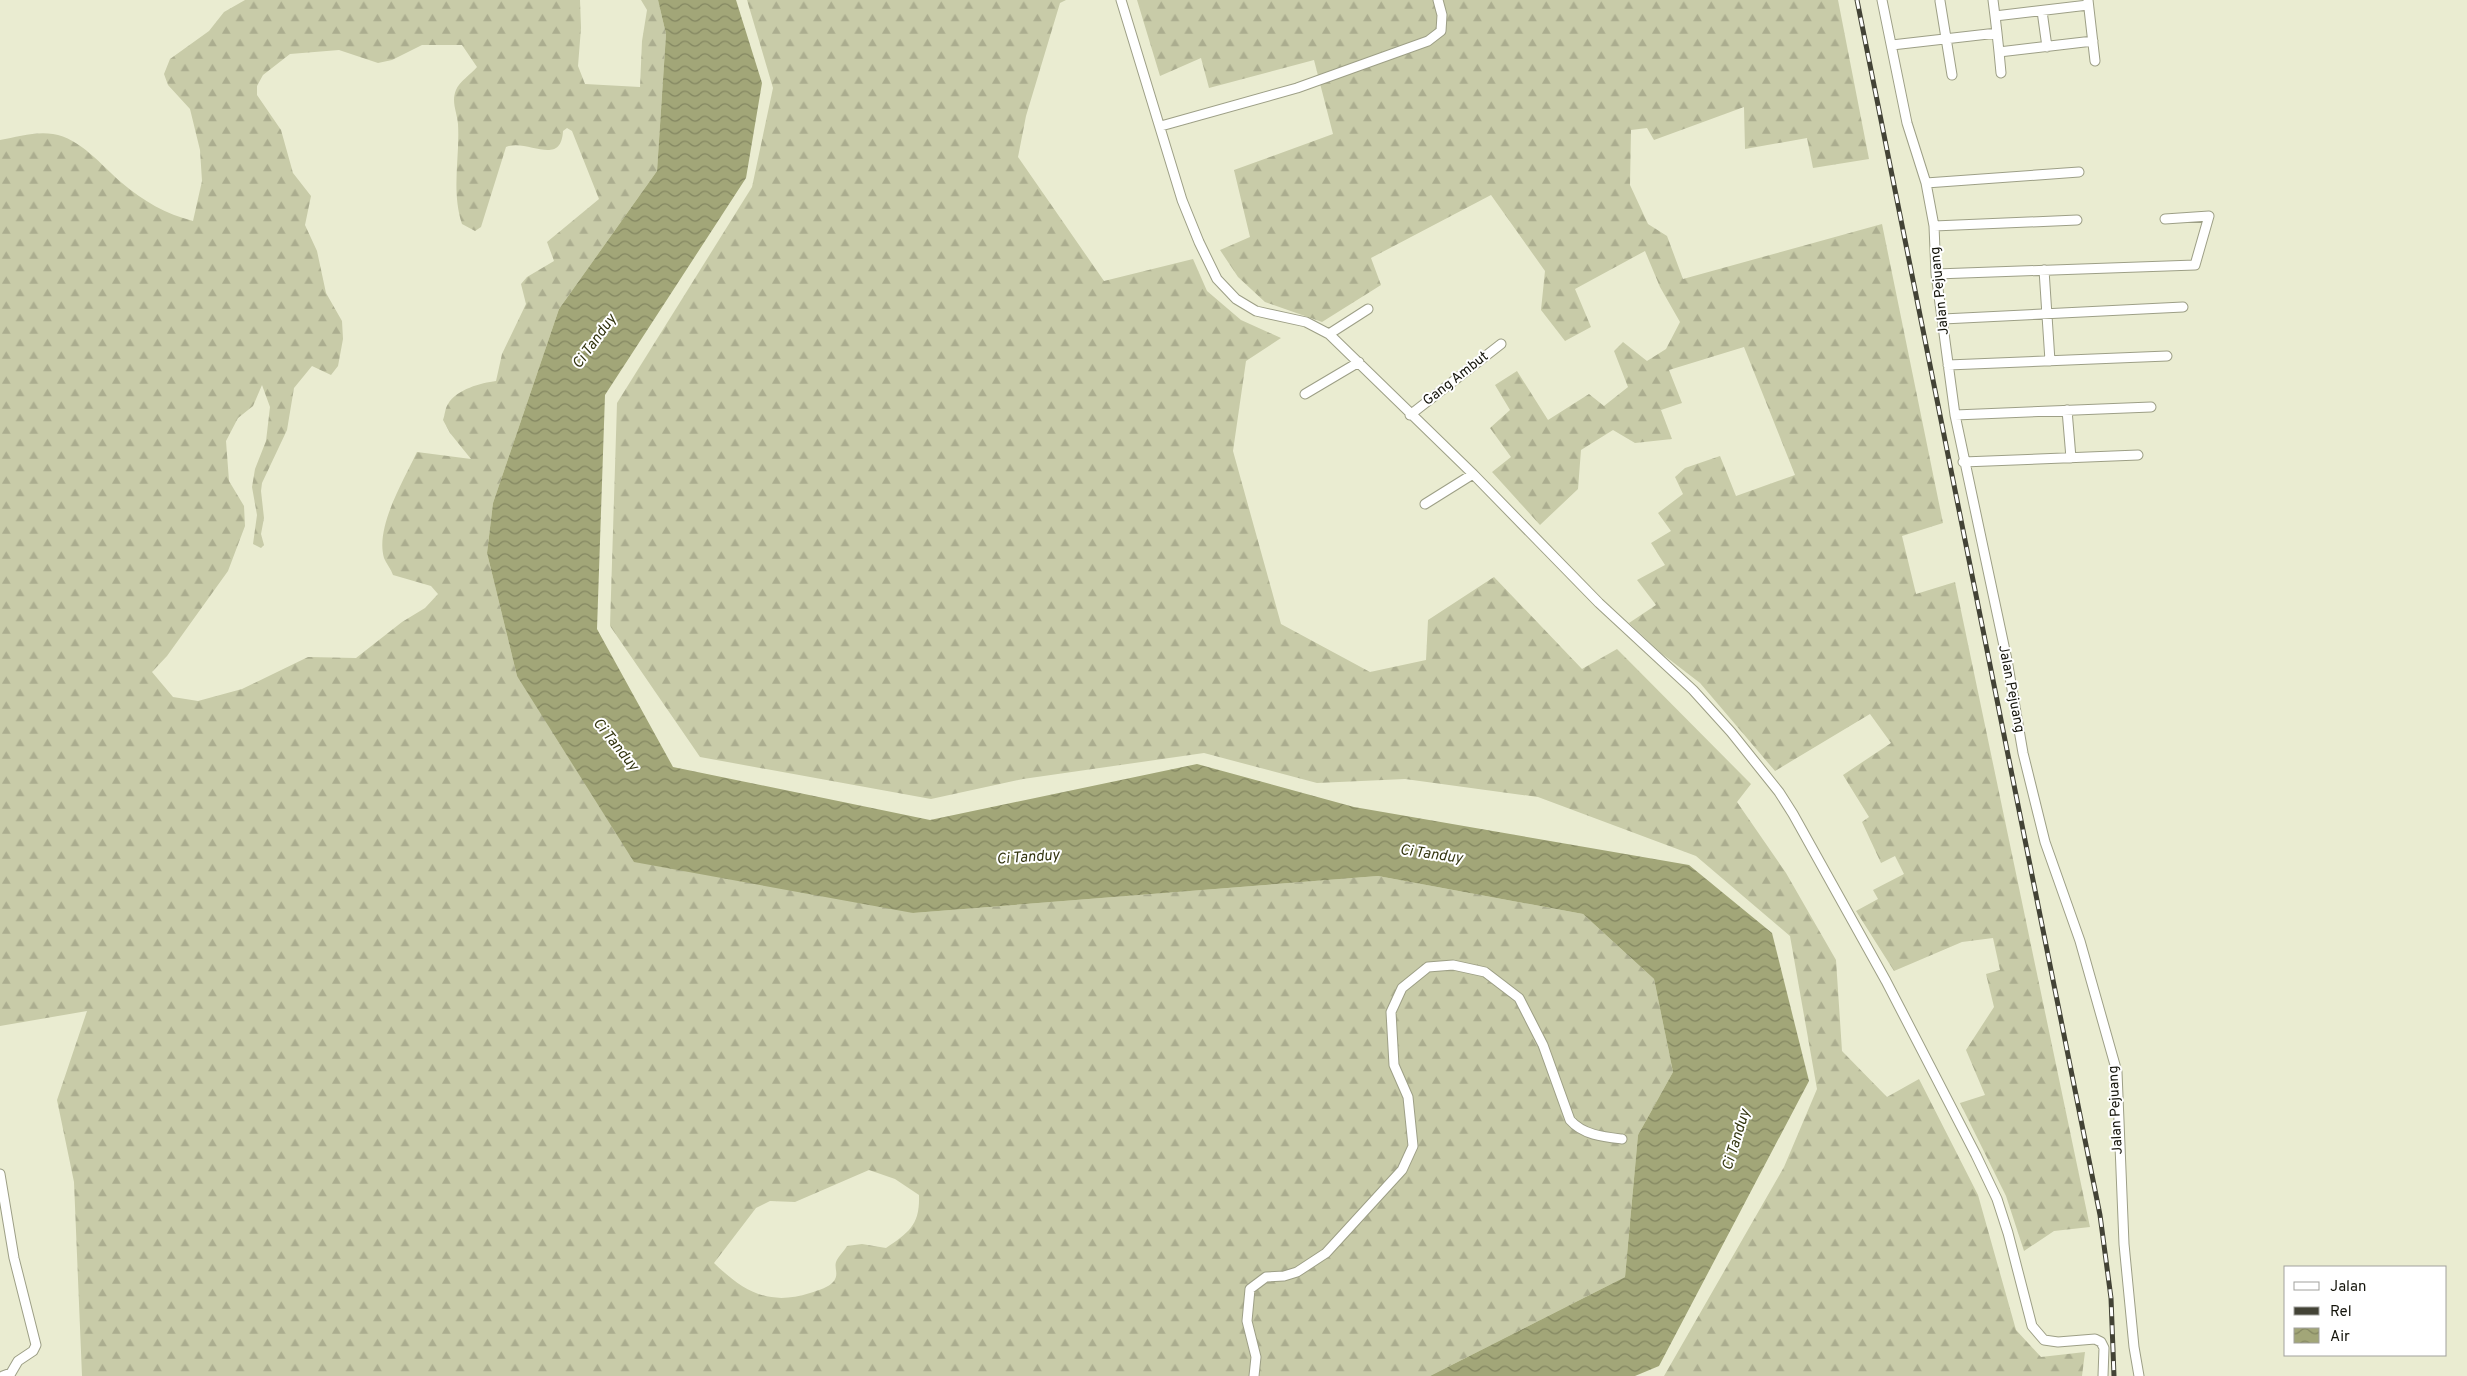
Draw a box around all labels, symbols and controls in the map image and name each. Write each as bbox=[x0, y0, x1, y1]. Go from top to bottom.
street label: Jalan Pejuang bbox=[1927, 246, 1953, 336]
water label: Ci Tanduy bbox=[569, 310, 622, 373]
street label: Gang Ambut bbox=[1420, 348, 1492, 410]
street label: Jalan Pejuang bbox=[1994, 644, 2028, 734]
water label: Ci Tanduy bbox=[588, 714, 643, 777]
water label: Ci Tanduy bbox=[1398, 841, 1465, 869]
water label: Ci Tanduy bbox=[996, 846, 1061, 870]
street label: Jalan Pejuang bbox=[2105, 1065, 2127, 1155]
water label: Ci Tanduy bbox=[1719, 1106, 1756, 1173]
legend bbox=[2284, 1266, 2447, 1356]
text: Jalan bbox=[2330, 1278, 2367, 1297]
text: Rel bbox=[2330, 1303, 2352, 1322]
text: Air bbox=[2330, 1328, 2350, 1347]

